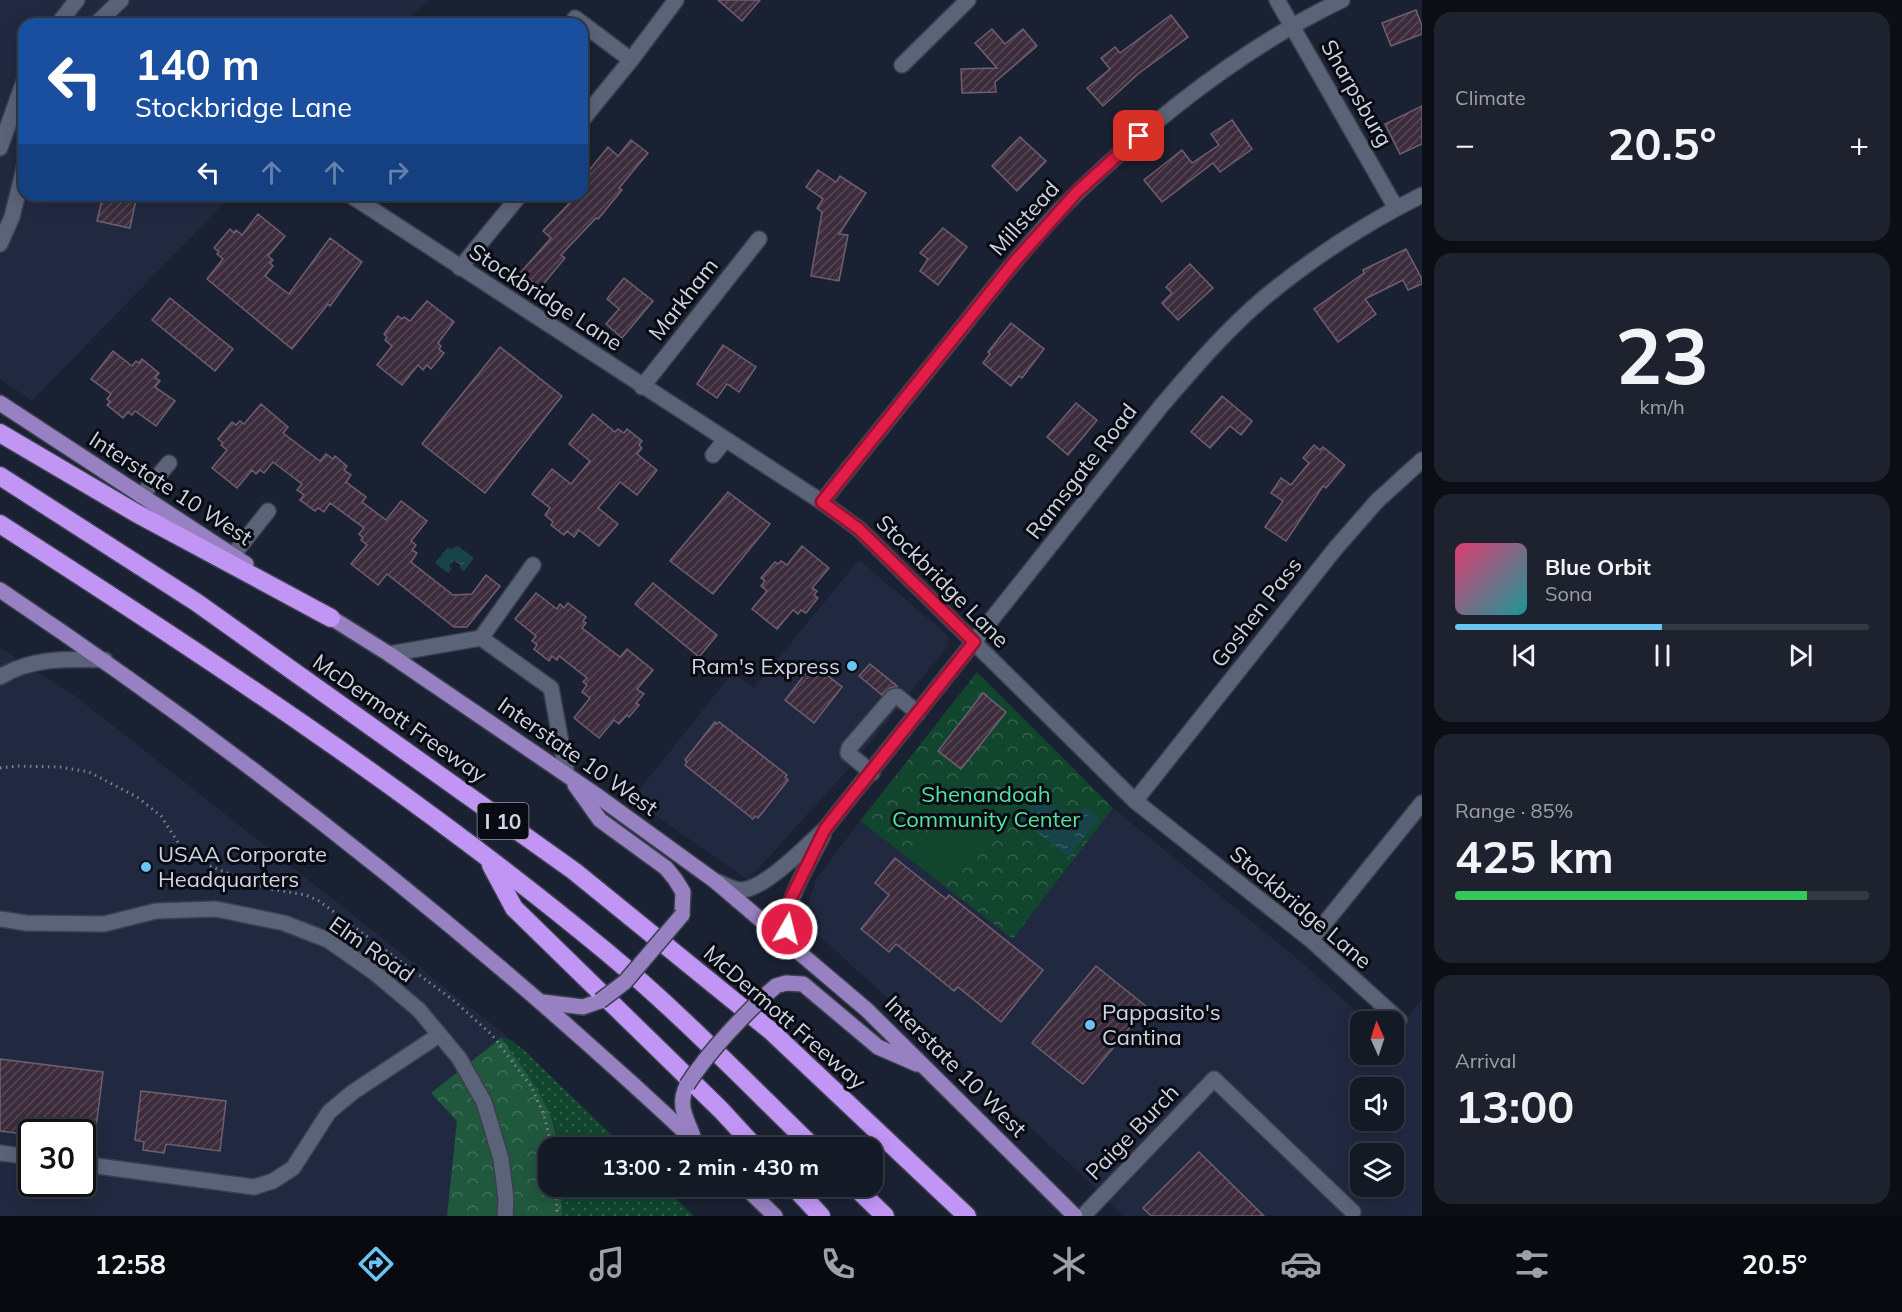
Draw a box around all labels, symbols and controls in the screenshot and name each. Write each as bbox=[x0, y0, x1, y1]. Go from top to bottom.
street label: Sharpsburg bbox=[1315, 35, 1399, 151]
text: 140 m bbox=[135, 38, 260, 91]
icon: left bbox=[36, 42, 114, 120]
text: Climate bbox=[1455, 85, 1526, 110]
text: Stockbridge Lane bbox=[135, 90, 352, 124]
pin bbox=[1113, 110, 1164, 161]
text: 20.5° bbox=[1607, 115, 1717, 171]
icon: arrive bbox=[1122, 119, 1155, 152]
text: − bbox=[1455, 123, 1475, 164]
text: + bbox=[1849, 123, 1869, 164]
icon: left bbox=[192, 156, 225, 189]
icon: ahead bbox=[255, 156, 288, 189]
icon: ahead bbox=[318, 156, 351, 189]
icon: right bbox=[381, 156, 414, 189]
street label: Millstead bbox=[983, 175, 1065, 261]
street label: Stockbridge Lane bbox=[464, 237, 628, 357]
street label: Markham bbox=[642, 252, 724, 346]
text: 23 bbox=[1615, 306, 1709, 404]
text: km/h bbox=[1639, 394, 1685, 419]
street label: Ramsgate Road bbox=[1019, 398, 1143, 544]
street label: Interstate 10 West bbox=[84, 425, 258, 551]
street label: Stockbridge Lane bbox=[871, 509, 1015, 653]
street label: Goshen Pass bbox=[1204, 551, 1308, 673]
text: Blue Orbit bbox=[1545, 553, 1651, 581]
text: Sona bbox=[1545, 581, 1593, 606]
icon: previous bbox=[1508, 639, 1541, 672]
icon: pause bbox=[1646, 639, 1679, 672]
icon: next bbox=[1784, 639, 1817, 672]
street label: McDermott Freeway bbox=[308, 647, 493, 789]
place label: Ram's Express bbox=[691, 652, 840, 680]
marker: Ram's Express bbox=[845, 659, 859, 673]
street label: Interstate 10 West bbox=[493, 690, 664, 822]
park label: Shenandoah Community Center bbox=[892, 780, 1080, 833]
text: Range · 85% bbox=[1455, 798, 1573, 823]
road number: I 10 bbox=[478, 803, 528, 839]
text: 425 km bbox=[1455, 828, 1614, 884]
street label: Stockbridge Lane bbox=[1224, 839, 1378, 975]
place label: USAA Corporate Headquarters bbox=[158, 840, 327, 893]
marker: USAA Corporate Headquarters bbox=[139, 860, 153, 874]
position arrow bbox=[755, 897, 819, 961]
street label: Elm Road bbox=[324, 910, 420, 988]
street label: McDermott Freeway bbox=[698, 939, 872, 1095]
street label: Interstate 10 West bbox=[879, 989, 1033, 1143]
place label: Pappasito's Cantina bbox=[1102, 998, 1221, 1051]
north arrow bbox=[1350, 1011, 1404, 1065]
map controls bbox=[1350, 1011, 1404, 1197]
marker: Pappasito's Cantina bbox=[1083, 1018, 1097, 1032]
text: Arrival bbox=[1455, 1048, 1516, 1073]
button: sound bbox=[1350, 1077, 1404, 1131]
street label: Paige Burch bbox=[1079, 1078, 1185, 1186]
text: 13:00 bbox=[1455, 1078, 1574, 1134]
speed limit sign: 30 bbox=[18, 1119, 96, 1197]
button: layers bbox=[1350, 1143, 1404, 1197]
text: 13:00 · 2 min · 430 m bbox=[602, 1153, 819, 1181]
icon: directions bbox=[355, 1243, 397, 1285]
icon: music bbox=[586, 1243, 628, 1285]
icon: phone bbox=[817, 1243, 859, 1285]
icon: climate bbox=[1048, 1243, 1090, 1285]
icon: car bbox=[1280, 1243, 1322, 1285]
icon: filters bbox=[1511, 1243, 1553, 1285]
text: 12:58 bbox=[95, 1247, 166, 1281]
text: 20.5° bbox=[1742, 1247, 1807, 1281]

